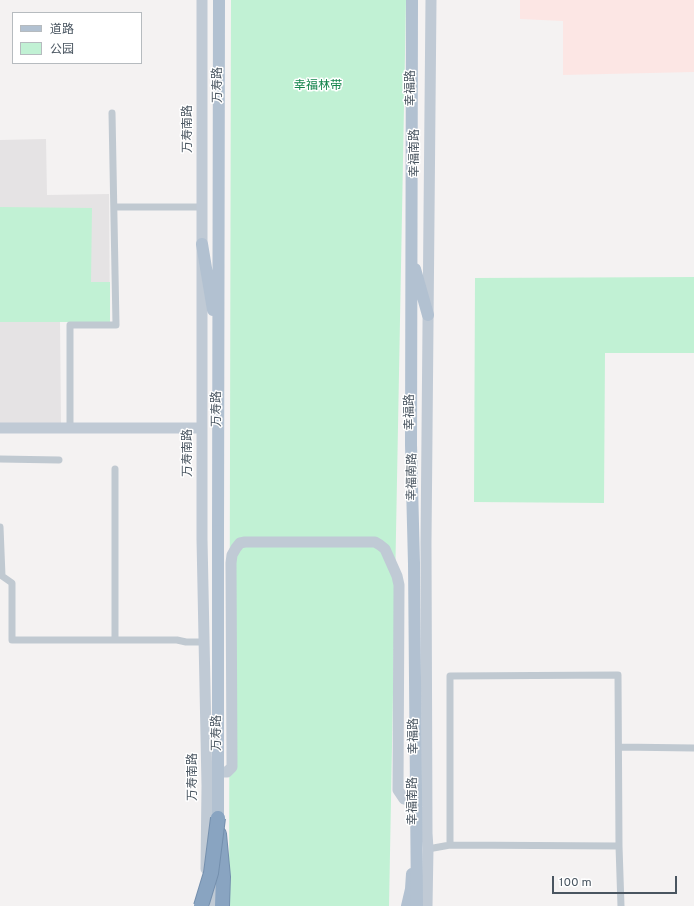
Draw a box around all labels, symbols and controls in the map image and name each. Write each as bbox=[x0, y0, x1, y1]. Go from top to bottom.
legend bbox=[12, 12, 142, 64]
text: 道路 bbox=[50, 22, 74, 38]
text: 公园 bbox=[50, 42, 74, 58]
street label: 万寿路 bbox=[212, 67, 226, 103]
street label: 幸福路 bbox=[405, 70, 419, 106]
park label: 幸福林带 bbox=[294, 80, 342, 94]
street label: 万寿南路 bbox=[182, 105, 196, 153]
street label: 幸福南路 bbox=[409, 129, 423, 177]
street label: 万寿路 bbox=[211, 391, 225, 427]
street label: 幸福路 bbox=[404, 394, 418, 430]
street label: 万寿南路 bbox=[182, 429, 196, 477]
street label: 幸福南路 bbox=[405, 453, 421, 501]
street label: 万寿路 bbox=[211, 715, 225, 751]
street label: 幸福路 bbox=[408, 718, 422, 754]
street label: 万寿南路 bbox=[187, 753, 201, 801]
street label: 幸福南路 bbox=[407, 777, 421, 825]
scale bar bbox=[554, 868, 679, 894]
text: 100 m bbox=[559, 875, 592, 891]

